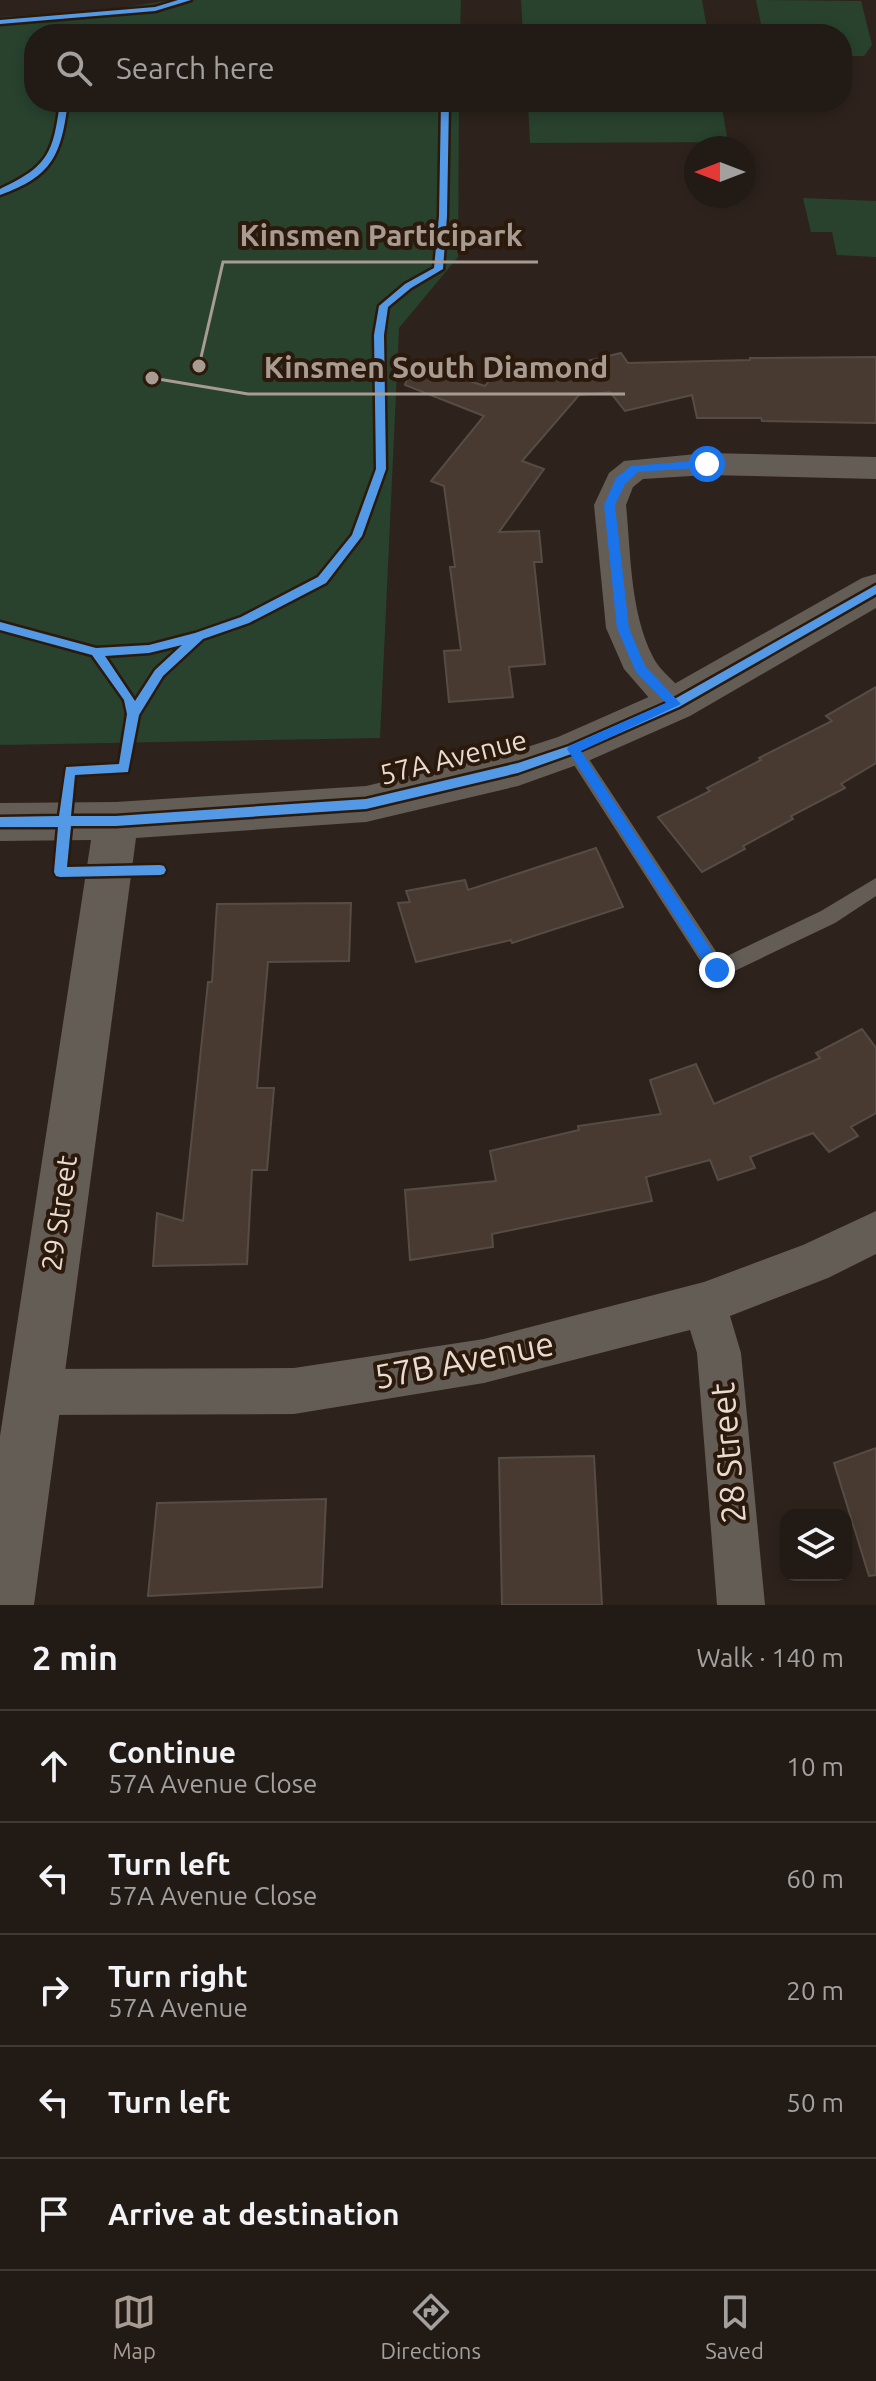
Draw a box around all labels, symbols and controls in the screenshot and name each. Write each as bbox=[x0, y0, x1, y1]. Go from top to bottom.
search box bbox=[24, 24, 852, 112]
icon: search bbox=[52, 46, 96, 90]
text: Search here bbox=[116, 51, 275, 85]
north arrow bbox=[684, 136, 756, 208]
callout: Kinsmen Participark bbox=[223, 208, 538, 262]
text: Kinsmen Participark bbox=[239, 218, 523, 252]
callout: Kinsmen South Diamond bbox=[248, 340, 625, 394]
text: Kinsmen South Diamond bbox=[264, 350, 608, 384]
route start bbox=[689, 446, 725, 482]
street label: 57A Avenue bbox=[376, 723, 530, 790]
route end bbox=[699, 952, 735, 988]
street label: 29 Street bbox=[35, 1153, 82, 1273]
street label: 57B Avenue bbox=[371, 1323, 557, 1395]
street label: 28 Street bbox=[702, 1381, 752, 1525]
map controls bbox=[780, 1509, 852, 1581]
button: layers bbox=[780, 1509, 852, 1581]
text: 2 min bbox=[32, 1638, 118, 1676]
text: Walk · 140 m bbox=[696, 1643, 844, 1672]
text: Continue bbox=[108, 1735, 236, 1769]
icon: ahead bbox=[32, 1744, 76, 1788]
text: 10 m bbox=[786, 1752, 844, 1781]
text: 57A Avenue Close bbox=[108, 1769, 317, 1798]
text: Turn left bbox=[108, 1847, 230, 1881]
icon: left bbox=[32, 1856, 76, 1900]
text: 60 m bbox=[786, 1864, 844, 1893]
text: 57A Avenue Close bbox=[108, 1881, 317, 1910]
text: Turn right bbox=[108, 1959, 248, 1993]
icon: right bbox=[32, 1968, 76, 2012]
text: 20 m bbox=[786, 1976, 844, 2005]
text: 57A Avenue bbox=[108, 1993, 248, 2022]
icon: left bbox=[32, 2080, 76, 2124]
text: Turn left bbox=[108, 2085, 230, 2119]
text: 50 m bbox=[786, 2088, 844, 2117]
icon: arrive bbox=[32, 2192, 76, 2236]
text: Arrive at destination bbox=[108, 2197, 400, 2231]
tab: Map bbox=[112, 2290, 156, 2363]
tab: Directions bbox=[380, 2290, 481, 2363]
tab: Saved bbox=[705, 2290, 764, 2363]

